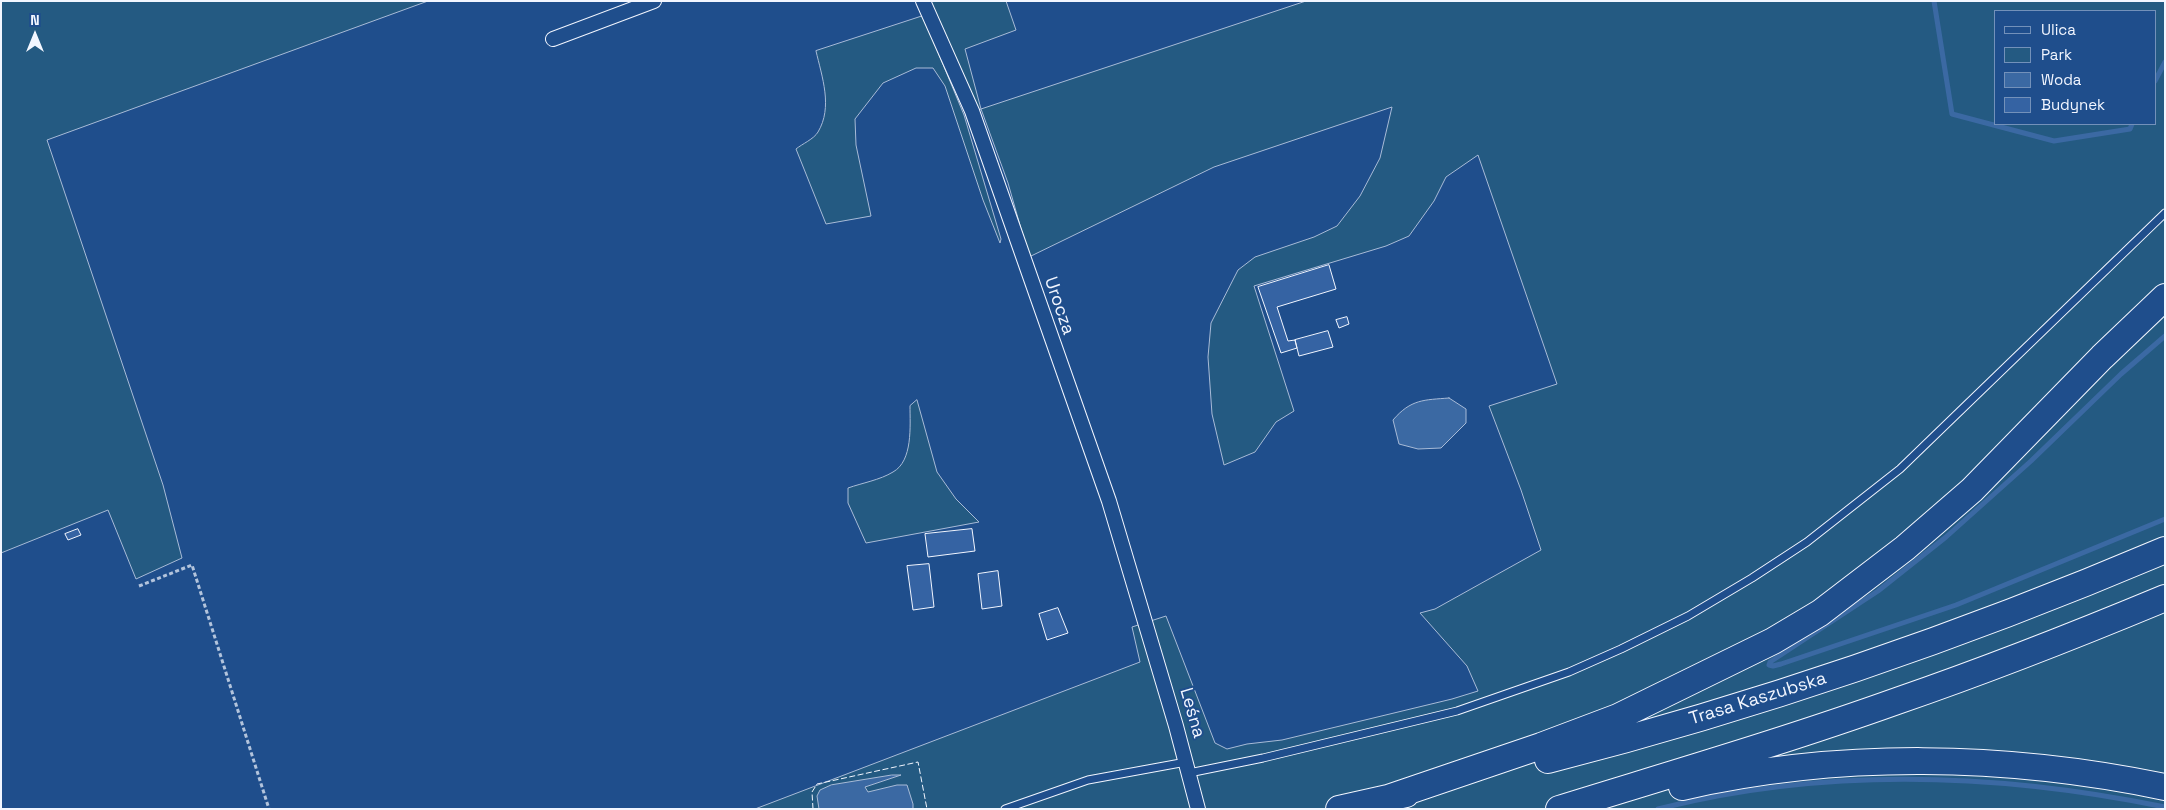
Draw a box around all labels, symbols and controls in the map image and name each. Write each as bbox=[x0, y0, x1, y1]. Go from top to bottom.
north arrow bbox=[10, 10, 60, 60]
legend bbox=[1994, 10, 2156, 125]
text: N bbox=[30, 11, 40, 29]
text: Ulica bbox=[2041, 20, 2076, 39]
text: Park bbox=[2041, 45, 2072, 64]
text: Woda bbox=[2041, 70, 2081, 89]
text: Budynek bbox=[2041, 95, 2105, 114]
street label: Urocza bbox=[1039, 274, 1079, 338]
street label: Trasa Kaszubska bbox=[1687, 668, 1829, 730]
street label: Leśna bbox=[1175, 685, 1209, 741]

